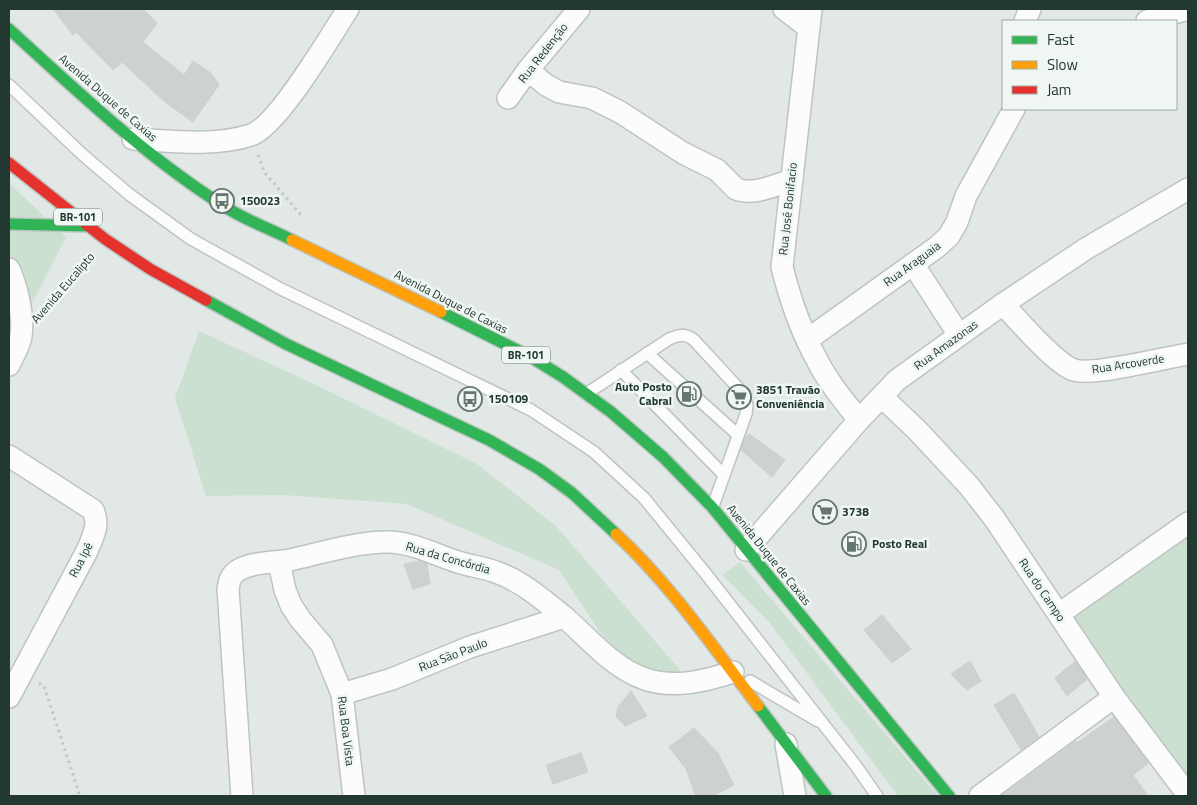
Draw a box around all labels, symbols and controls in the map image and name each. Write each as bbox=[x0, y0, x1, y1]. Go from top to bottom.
street label: Rua Redenção bbox=[513, 18, 572, 87]
legend bbox=[1002, 20, 1177, 110]
text: Fast bbox=[1047, 28, 1075, 51]
street label: Avenida Duque de Caxias bbox=[55, 49, 162, 146]
text: Slow bbox=[1047, 53, 1078, 76]
text: Jam bbox=[1047, 78, 1071, 101]
street label: Rua José Bonifacio bbox=[773, 162, 802, 256]
bus stop icon: 150023 bbox=[209, 188, 235, 214]
place label: 150023 bbox=[240, 191, 280, 210]
road number: BR-101 bbox=[54, 208, 102, 226]
street label: Rua Araguaia bbox=[879, 236, 944, 291]
street label: Avenida Eucalipto bbox=[26, 248, 99, 328]
street label: Avenida Duque de Caxias bbox=[391, 265, 512, 339]
street label: Rua Amazonas bbox=[910, 315, 982, 374]
road number: BR-101 bbox=[502, 346, 550, 364]
street label: Rua Arcoverde bbox=[1090, 348, 1166, 379]
place label: Auto Posto Cabral bbox=[615, 377, 672, 410]
place label: 3851 Travão Conveniência bbox=[756, 380, 824, 413]
fuel station icon: Auto Posto Cabral bbox=[676, 381, 702, 407]
supermarket icon: 3851 Travão Conveniência bbox=[726, 384, 752, 410]
bus stop icon: 150109 bbox=[457, 386, 483, 412]
place label: 150109 bbox=[488, 389, 529, 408]
supermarket icon: 3738 bbox=[812, 499, 838, 525]
street label: Avenida Duque de Caxias bbox=[723, 500, 817, 610]
place label: 3738 bbox=[842, 502, 869, 521]
fuel station icon: Posto Real bbox=[841, 531, 867, 557]
place label: Posto Real bbox=[872, 534, 927, 553]
street label: Rua da Concórdia bbox=[404, 536, 493, 579]
street label: Rua Ipê bbox=[64, 539, 98, 581]
street label: Rua do Campo bbox=[1014, 554, 1071, 625]
street label: Rua São Paulo bbox=[416, 633, 490, 676]
street label: Rua Boa Vista bbox=[333, 695, 360, 767]

